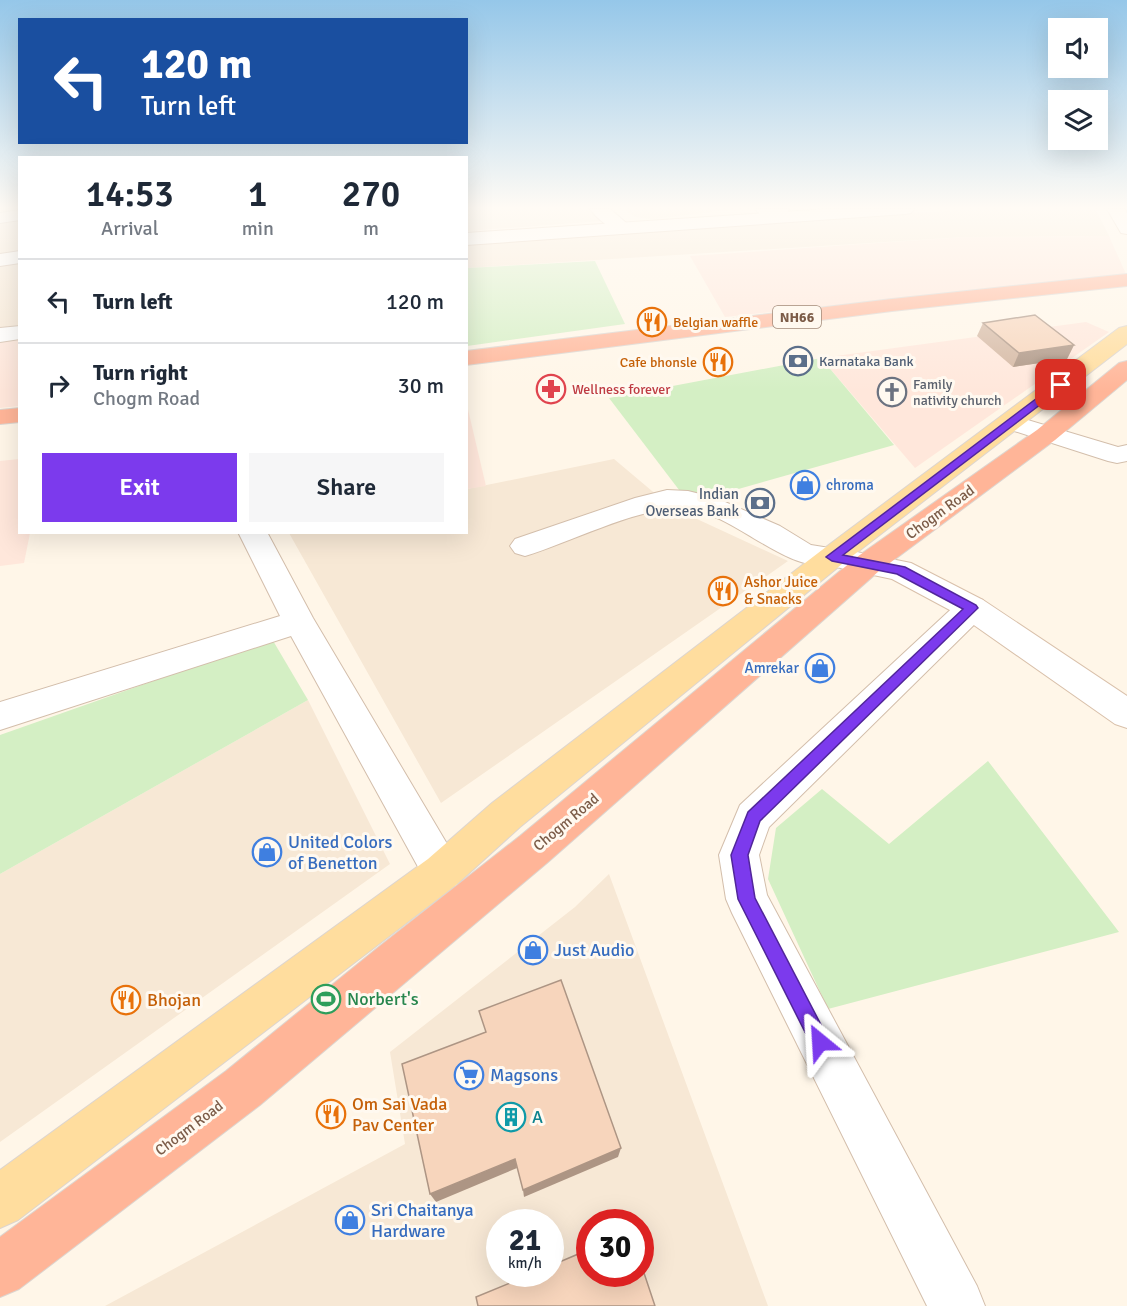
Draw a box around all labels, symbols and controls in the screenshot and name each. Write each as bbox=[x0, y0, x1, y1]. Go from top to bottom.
map controls bbox=[1048, 18, 1108, 150]
button: sound bbox=[1048, 18, 1108, 78]
text: 120 m bbox=[141, 39, 252, 90]
icon: left bbox=[42, 42, 120, 120]
text: Turn left bbox=[141, 90, 236, 123]
button: layers bbox=[1048, 90, 1108, 150]
text: 14:53 bbox=[86, 172, 174, 217]
text: 1 bbox=[248, 172, 268, 217]
text: 270 bbox=[342, 172, 400, 217]
text: Arrival bbox=[101, 216, 159, 241]
text: min bbox=[242, 216, 274, 241]
text: m bbox=[363, 216, 379, 241]
icon: left bbox=[42, 285, 75, 318]
text: Turn left bbox=[93, 288, 173, 315]
text: 120 m bbox=[386, 288, 444, 315]
restaurant icon: Belgian waffle bbox=[636, 306, 668, 338]
road number: NH66 bbox=[773, 306, 821, 328]
place label: Belgian waffle bbox=[673, 314, 758, 331]
bank icon: Karnataka Bank bbox=[782, 345, 814, 377]
restaurant icon: Cafe bhonsle bbox=[702, 346, 734, 378]
place label: Karnataka Bank bbox=[819, 353, 914, 370]
place label: Cafe bhonsle bbox=[620, 354, 697, 371]
text: Turn right bbox=[93, 359, 188, 386]
pin bbox=[1035, 359, 1086, 410]
icon: arrive bbox=[1044, 368, 1077, 401]
icon: right bbox=[42, 369, 75, 402]
text: 30 m bbox=[398, 372, 444, 399]
pharmacy icon: Wellness forever bbox=[535, 373, 567, 405]
church icon: Family nativity church bbox=[876, 376, 908, 408]
place label: Family nativity church bbox=[913, 376, 1002, 409]
place label: Wellness forever bbox=[572, 381, 671, 398]
text: Chogm Road bbox=[93, 386, 200, 411]
button: Exit bbox=[42, 453, 237, 522]
button: Share bbox=[249, 453, 444, 522]
shop icon: chroma bbox=[789, 469, 821, 501]
place label: chroma bbox=[826, 476, 874, 494]
street label: Chogm Road bbox=[902, 481, 978, 543]
place label: Indian Overseas Bank bbox=[646, 485, 739, 520]
bank icon: Indian Overseas Bank bbox=[744, 487, 776, 519]
place label: Ashor Juice & Snacks bbox=[744, 573, 818, 608]
restaurant icon: Ashor Juice & Snacks bbox=[707, 575, 739, 607]
shop icon: Amrekar bbox=[804, 652, 836, 684]
place label: Amrekar bbox=[744, 659, 799, 677]
street label: Chogm Road bbox=[529, 789, 603, 855]
place label: United Colors of Benetton bbox=[288, 831, 392, 874]
shop icon: United Colors of Benetton bbox=[251, 836, 283, 868]
shop icon: Just Audio bbox=[517, 934, 549, 966]
place label: Just Audio bbox=[554, 939, 634, 961]
sports icon: Norbert's bbox=[310, 983, 342, 1015]
restaurant icon: Bhojan bbox=[110, 984, 142, 1016]
place label: Norbert's bbox=[347, 988, 419, 1010]
place label: Bhojan bbox=[147, 989, 201, 1011]
position arrow bbox=[788, 1010, 852, 1074]
supermarket icon: Magsons bbox=[453, 1059, 485, 1091]
place label: Magsons bbox=[490, 1064, 558, 1086]
place label: Om Sai Vada Pav Center bbox=[352, 1093, 448, 1136]
street label: Chogm Road bbox=[152, 1097, 227, 1159]
restaurant icon: Om Sai Vada Pav Center bbox=[315, 1098, 347, 1130]
building icon: A bbox=[495, 1101, 527, 1133]
place label: A bbox=[532, 1106, 543, 1128]
place label: Sri Chaitanya Hardware bbox=[371, 1199, 474, 1242]
shop icon: Sri Chaitanya Hardware bbox=[334, 1204, 366, 1236]
speed limit sign: 30 bbox=[576, 1209, 654, 1287]
text: 21 bbox=[509, 1222, 541, 1259]
text: km/h bbox=[508, 1254, 542, 1272]

